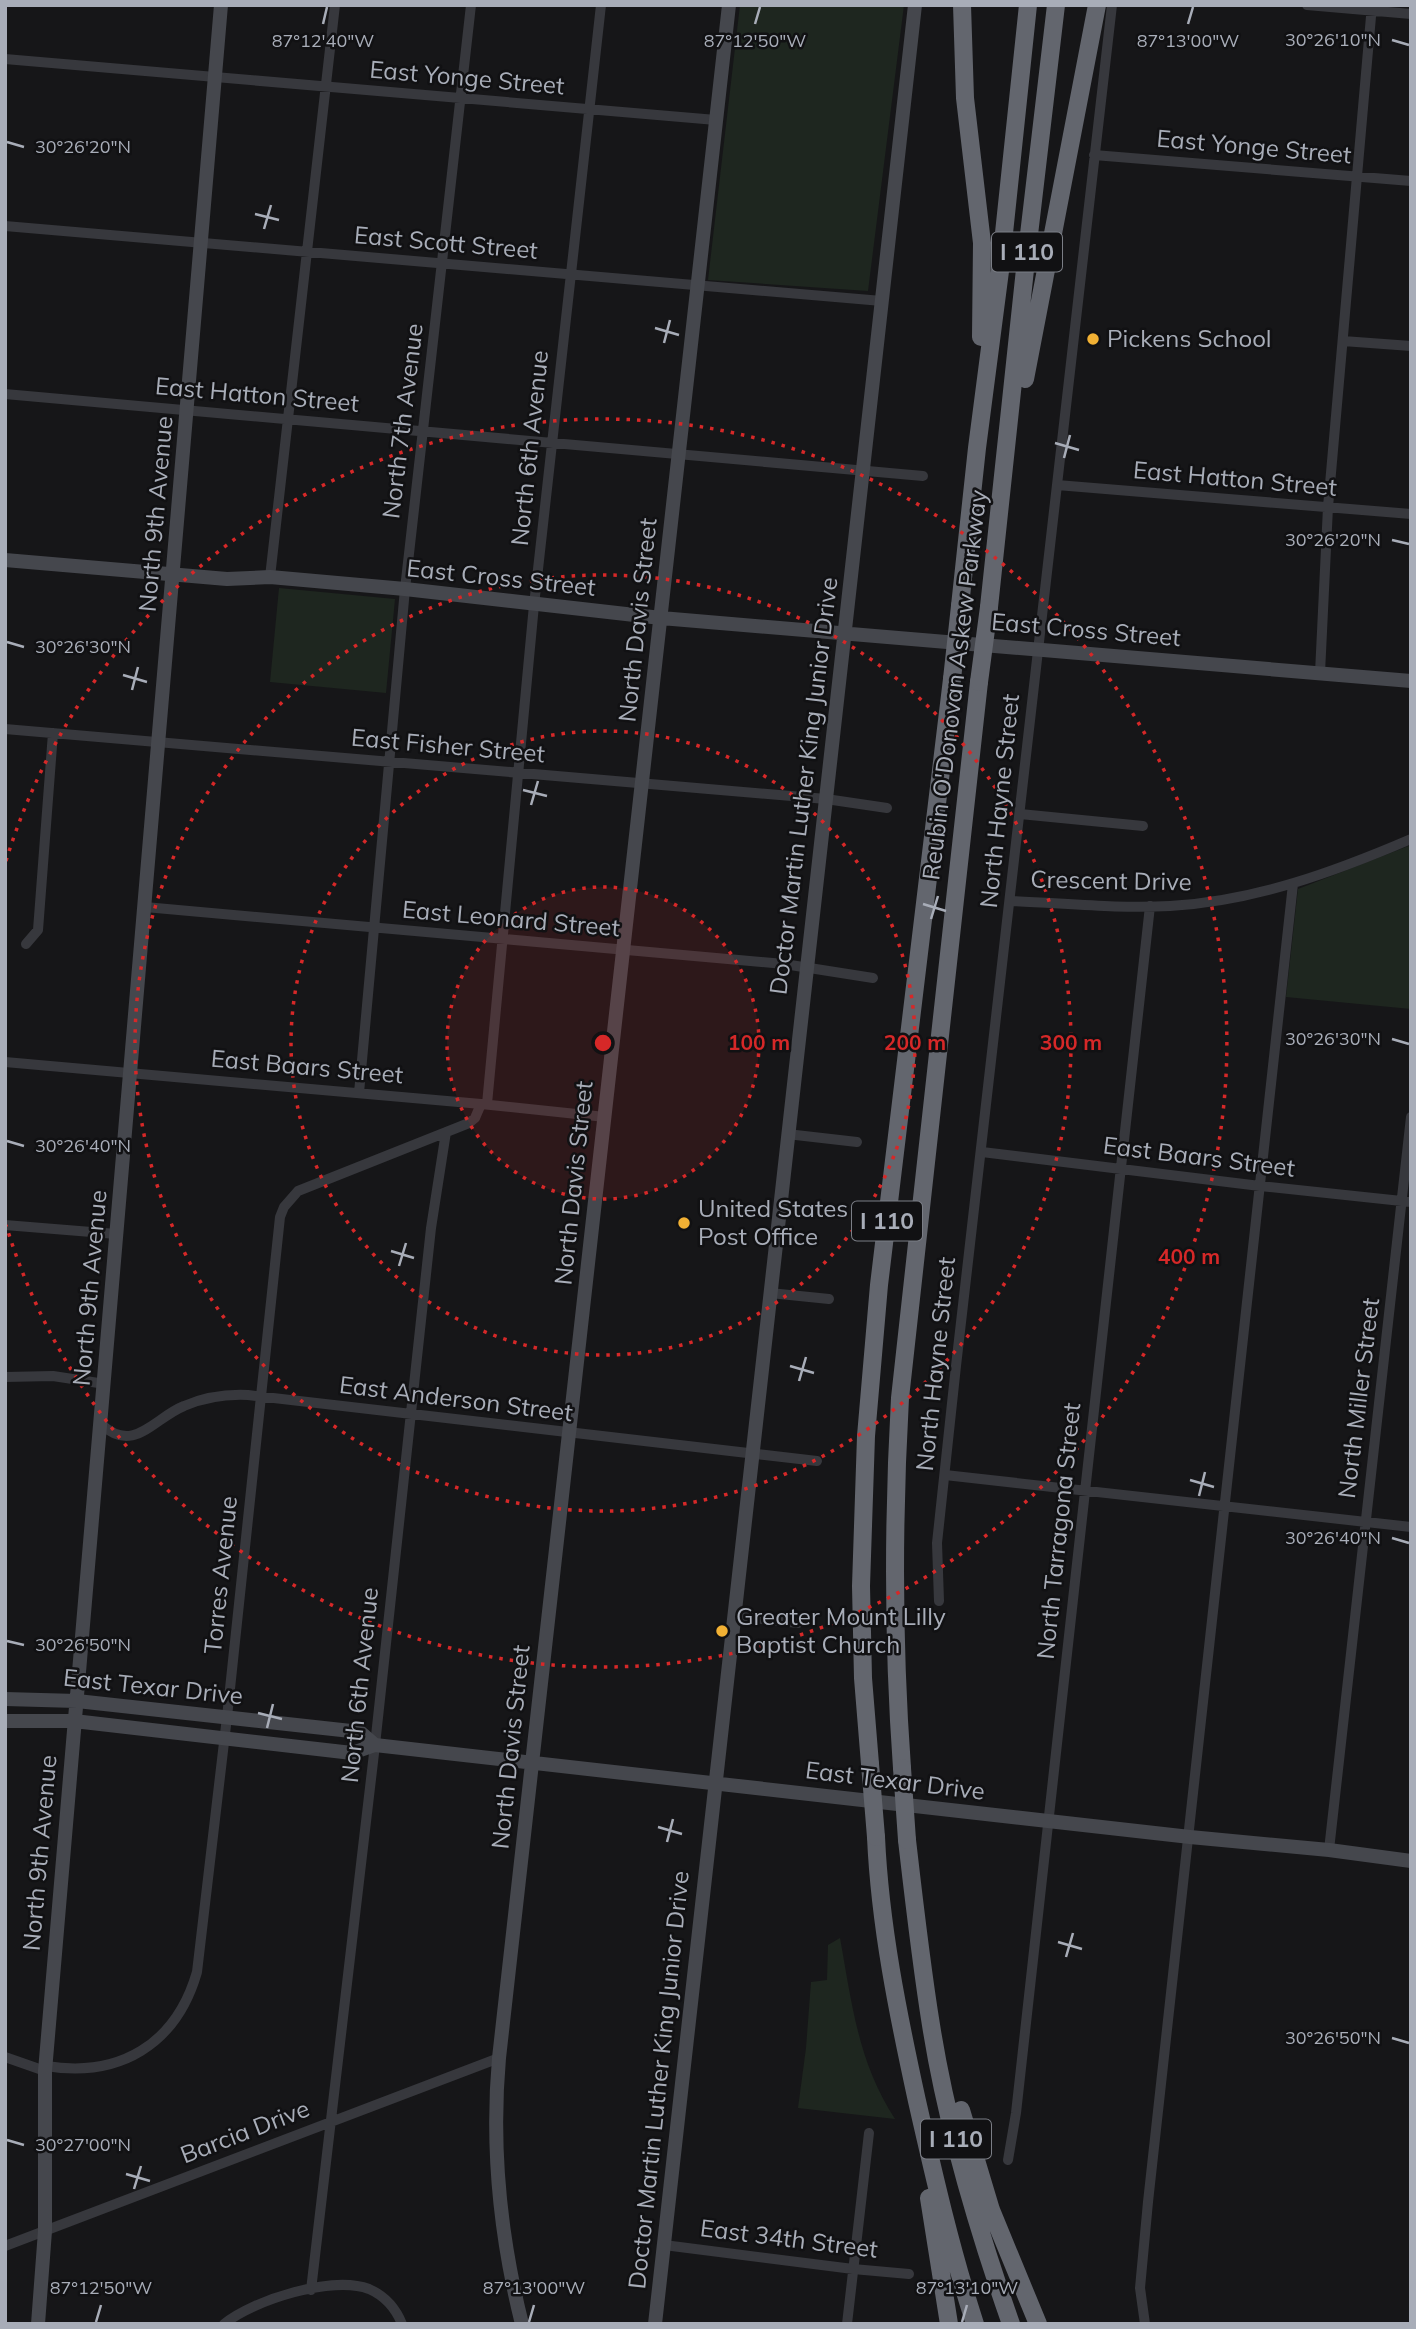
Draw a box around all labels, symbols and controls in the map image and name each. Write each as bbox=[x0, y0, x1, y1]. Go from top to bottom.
text: 30°26'10"N bbox=[1285, 28, 1381, 51]
text: 87°12'40"W bbox=[272, 29, 374, 52]
text: 87°12'50"W bbox=[704, 29, 806, 52]
text: 87°13'00"W bbox=[1137, 29, 1239, 52]
street label: East Yonge Street bbox=[368, 54, 566, 100]
street label: East Yonge Street bbox=[1155, 123, 1353, 169]
text: 30°26'20"N bbox=[35, 135, 131, 158]
street label: East Scott Street bbox=[353, 219, 539, 265]
road number: I 110 bbox=[992, 232, 1062, 272]
street label: North 7th Avenue bbox=[375, 322, 429, 520]
place label: Pickens School bbox=[1107, 323, 1272, 353]
marker: Pickens School bbox=[1085, 331, 1101, 347]
street label: North 6th Avenue bbox=[504, 349, 554, 547]
street label: East Hatton Street bbox=[154, 370, 360, 418]
street label: North 9th Avenue bbox=[132, 415, 179, 613]
street label: East Hatton Street bbox=[1132, 454, 1338, 502]
street label: Reubin O'Donovan Askew Parkway bbox=[915, 488, 993, 882]
street label: North Davis Street bbox=[611, 516, 663, 723]
text: 30°26'20"N bbox=[1285, 528, 1381, 551]
street label: East Cross Street bbox=[405, 552, 597, 602]
street label: Doctor Martin Luther King Junior Drive bbox=[763, 575, 844, 996]
street label: East Cross Street bbox=[990, 606, 1182, 652]
text: 30°26'30"N bbox=[35, 635, 131, 658]
street label: North Hayne Street bbox=[973, 692, 1025, 909]
street label: East Fisher Street bbox=[350, 722, 546, 768]
street label: Crescent Drive bbox=[1030, 864, 1192, 896]
street label: East Leonard Street bbox=[401, 894, 621, 942]
text: 30°26'30"N bbox=[1285, 1027, 1381, 1050]
text: 100 m bbox=[728, 1029, 790, 1055]
text: 200 m bbox=[884, 1029, 946, 1055]
text: 300 m bbox=[1040, 1029, 1102, 1055]
centre of rings bbox=[591, 1031, 615, 1055]
street label: East Baars Street bbox=[210, 1043, 405, 1089]
street label: North Davis Street bbox=[547, 1079, 599, 1286]
street label: East Baars Street bbox=[1101, 1129, 1297, 1183]
text: 30°26'40"N bbox=[35, 1134, 131, 1157]
street label: North 9th Avenue bbox=[66, 1189, 113, 1387]
place label: United States Post Office bbox=[698, 1193, 848, 1251]
road number: I 110 bbox=[852, 1202, 922, 1240]
marker: United States Post Office bbox=[676, 1215, 692, 1231]
text: 400 m bbox=[1158, 1243, 1220, 1269]
street label: North Hayne Street bbox=[909, 1255, 961, 1472]
street label: North Miller Street bbox=[1331, 1296, 1385, 1500]
street label: East Anderson Street bbox=[338, 1369, 574, 1427]
street label: North Tarragona Street bbox=[1030, 1401, 1086, 1661]
street label: Torres Avenue bbox=[197, 1495, 243, 1655]
text: 30°26'40"N bbox=[1285, 1526, 1381, 1549]
street label: North 6th Avenue bbox=[334, 1586, 384, 1784]
place label: Greater Mount Lilly Baptist Church bbox=[736, 1601, 946, 1659]
marker: Greater Mount Lilly Baptist Church bbox=[714, 1623, 730, 1639]
text: 30°26'50"N bbox=[35, 1633, 131, 1656]
street label: North Davis Street bbox=[484, 1643, 536, 1850]
street label: East Texar Drive bbox=[62, 1662, 244, 1710]
street label: North 9th Avenue bbox=[16, 1754, 63, 1952]
street label: East Texar Drive bbox=[804, 1754, 987, 1806]
street label: Doctor Martin Luther King Junior Drive bbox=[621, 1869, 695, 2290]
text: 30°26'50"N bbox=[1285, 2026, 1381, 2049]
street label: Barcia Drive bbox=[176, 2093, 313, 2169]
road number: I 110 bbox=[921, 2120, 991, 2158]
text: 30°27'00"N bbox=[35, 2133, 131, 2156]
street label: East 34th Street bbox=[699, 2212, 880, 2264]
text: 87°12'50"W bbox=[50, 2276, 152, 2299]
text: 87°13'00"W bbox=[483, 2276, 585, 2299]
text: 87°13'10"W bbox=[916, 2276, 1018, 2299]

